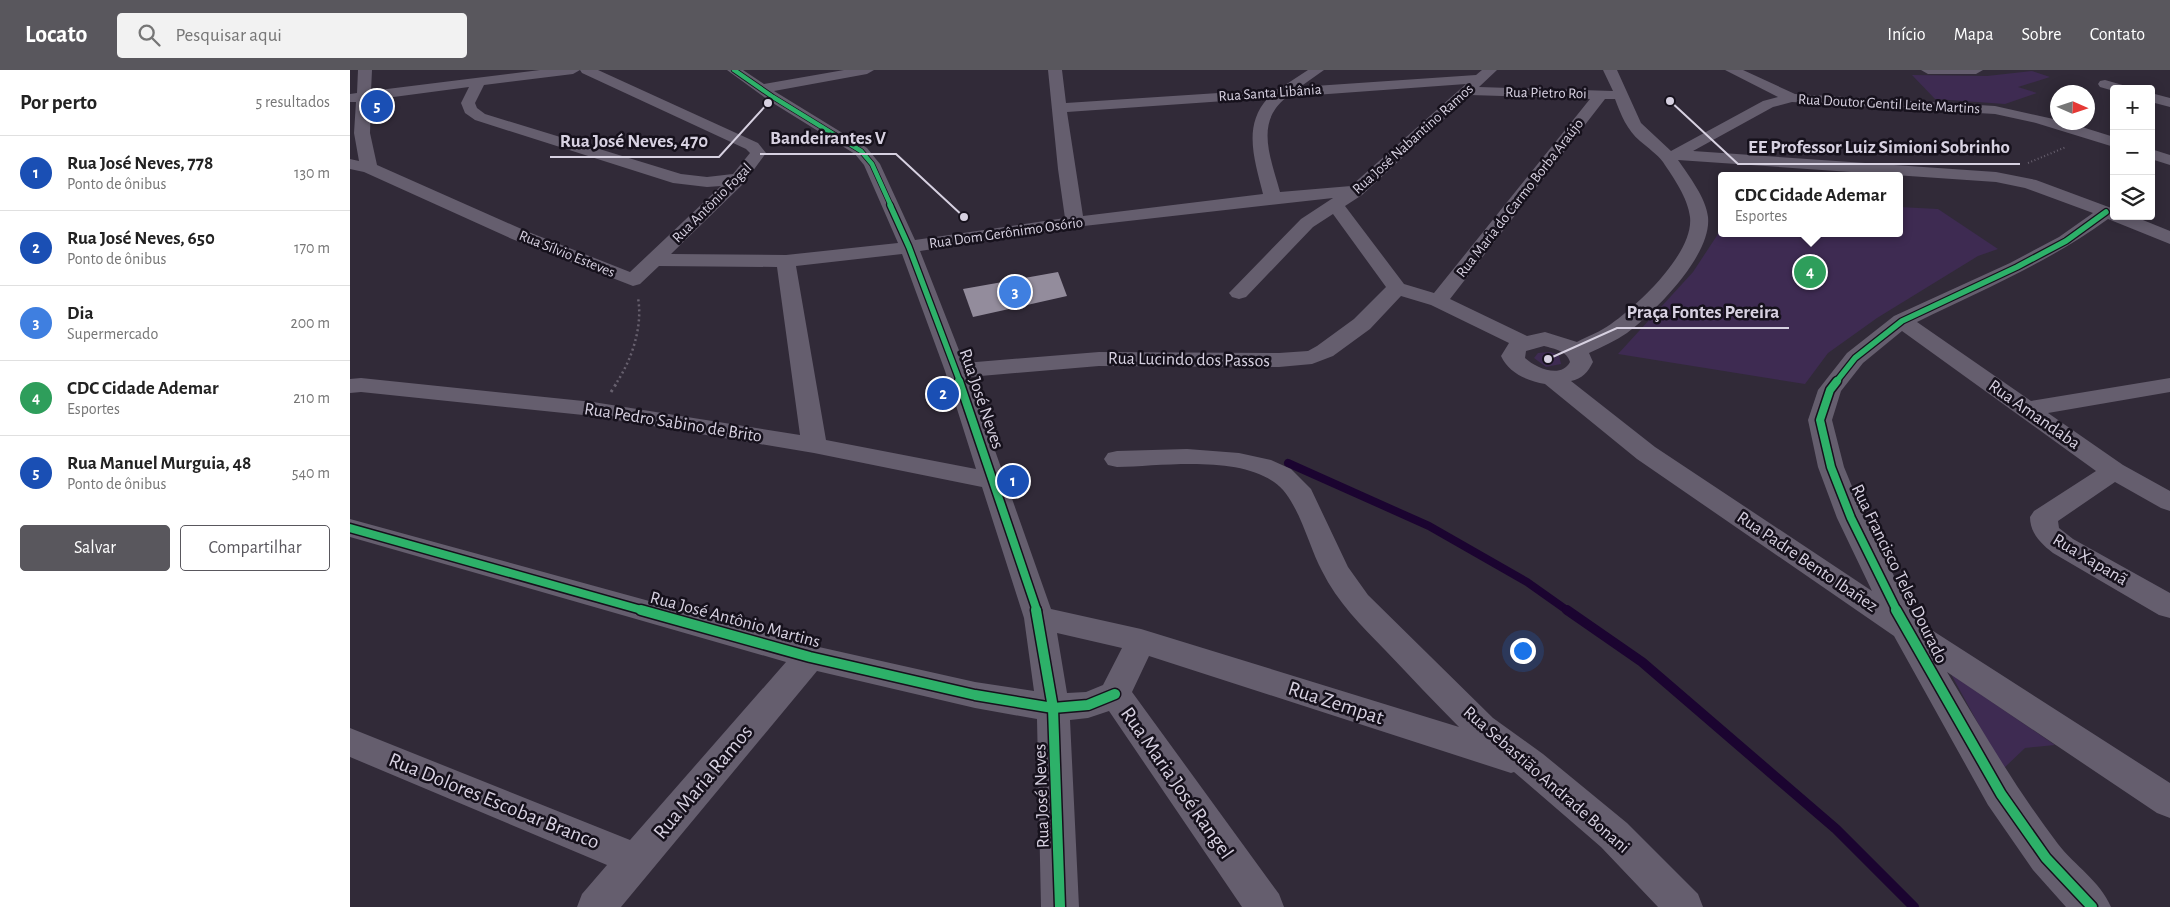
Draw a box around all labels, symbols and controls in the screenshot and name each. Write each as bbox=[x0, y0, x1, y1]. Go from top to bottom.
search box bbox=[117, 13, 467, 58]
icon: search bbox=[135, 21, 163, 49]
text: Locato bbox=[25, 23, 87, 47]
text: Pesquisar aqui bbox=[175, 26, 282, 45]
text: Início bbox=[1887, 26, 1926, 44]
text: Mapa bbox=[1954, 26, 1994, 44]
text: Sobre bbox=[2022, 26, 2062, 44]
text: Contato bbox=[2090, 26, 2145, 44]
street label: Rua José Nabantino Ramos bbox=[1350, 81, 1476, 197]
street label: Rua Santa Libânia bbox=[1218, 82, 1322, 104]
street label: Rua Pietro Roi bbox=[1505, 85, 1587, 101]
north arrow bbox=[2050, 85, 2095, 130]
map controls bbox=[2110, 85, 2155, 220]
button: + bbox=[2110, 85, 2155, 130]
pin: 5 bbox=[361, 87, 393, 125]
text: Por perto bbox=[20, 92, 97, 113]
street label: Rua Doutor Gentil Leite Martins bbox=[1798, 92, 1980, 116]
text: 5 resultados bbox=[256, 94, 330, 110]
street label: Rua Maria do Carmo Borba Araújo bbox=[1454, 116, 1586, 280]
callout: Bandeirantes V bbox=[760, 120, 896, 154]
callout: Rua José Neves, 470 bbox=[550, 123, 719, 157]
text: Bandeirantes V bbox=[770, 129, 887, 148]
callout: EE Professor Luiz Simioni Sobrinho bbox=[1738, 130, 2020, 164]
button: − bbox=[2110, 130, 2155, 175]
text: Rua José Neves, 470 bbox=[560, 132, 708, 151]
text: EE Professor Luiz Simioni Sobrinho bbox=[1748, 138, 2010, 157]
text: Rua José Neves, 778 bbox=[67, 154, 213, 173]
street label: Rua Antônio Fogal bbox=[669, 160, 755, 246]
text: 1 bbox=[33, 165, 39, 181]
text: 130 m bbox=[294, 165, 330, 181]
popup bbox=[1718, 172, 1903, 237]
button: layers bbox=[2110, 175, 2155, 220]
text: Ponto de ônibus bbox=[67, 176, 166, 192]
text: CDC Cidade Ademar bbox=[1735, 186, 1886, 205]
text: Esportes bbox=[1735, 208, 1787, 224]
street label: Rua Dom Gerônimo Osório bbox=[928, 215, 1084, 251]
street label: Rua Sílvio Esteves bbox=[517, 228, 617, 280]
text: Rua José Neves, 650 bbox=[67, 229, 215, 248]
text: 2 bbox=[32, 240, 40, 256]
text: 170 m bbox=[294, 240, 330, 256]
text: Ponto de ônibus bbox=[67, 251, 166, 267]
pin: 4 bbox=[1794, 253, 1826, 291]
pin: 3 bbox=[999, 273, 1031, 311]
callout: Praça Fontes Pereira bbox=[1617, 294, 1789, 328]
text: Praça Fontes Pereira bbox=[1627, 303, 1779, 322]
text: Dia bbox=[67, 304, 94, 323]
text: 3 bbox=[33, 315, 39, 331]
text: 200 m bbox=[290, 315, 330, 331]
text: Supermercado bbox=[67, 326, 158, 342]
street label: Rua José Neves bbox=[955, 347, 1007, 451]
street label: Rua Lucindo dos Passos bbox=[1108, 350, 1270, 370]
pin: 2 bbox=[927, 375, 959, 413]
street label: Rua Amandaba bbox=[1985, 377, 2083, 453]
text: CDC Cidade Ademar bbox=[67, 379, 219, 398]
text: 4 bbox=[32, 390, 40, 406]
text: 210 m bbox=[293, 390, 330, 406]
street label: Rua Pedro Sabino de Brito bbox=[583, 400, 763, 446]
text: Esportes bbox=[67, 401, 120, 417]
text: Rua Manuel Murguia, 48 bbox=[67, 454, 251, 473]
pin: 1 bbox=[997, 462, 1029, 500]
text: 5 bbox=[33, 465, 39, 481]
text: 540 m bbox=[292, 465, 330, 481]
text: Ponto de ônibus bbox=[67, 476, 166, 492]
street label: Rua Francisco Teles Dourado bbox=[1848, 482, 1950, 667]
street label: Rua Padre Bento Ibañez bbox=[1733, 508, 1881, 616]
button: Salvar bbox=[20, 525, 170, 571]
button: Compartilhar bbox=[180, 525, 330, 571]
street label: Rua Xapanã bbox=[2049, 531, 2131, 589]
street label: Rua José Antônio Martins bbox=[648, 589, 822, 651]
your location bbox=[1510, 638, 1536, 664]
street label: Rua Zempat bbox=[1286, 678, 1387, 728]
street label: Rua Maria José Rangel bbox=[1117, 703, 1237, 863]
street label: Rua Sebastião Andrade Bonani bbox=[1460, 703, 1632, 857]
street label: Rua Maria Ramos bbox=[649, 721, 757, 843]
street label: Rua José Neves bbox=[1031, 743, 1053, 849]
street label: Rua Dolores Escobar Branco bbox=[386, 749, 602, 853]

